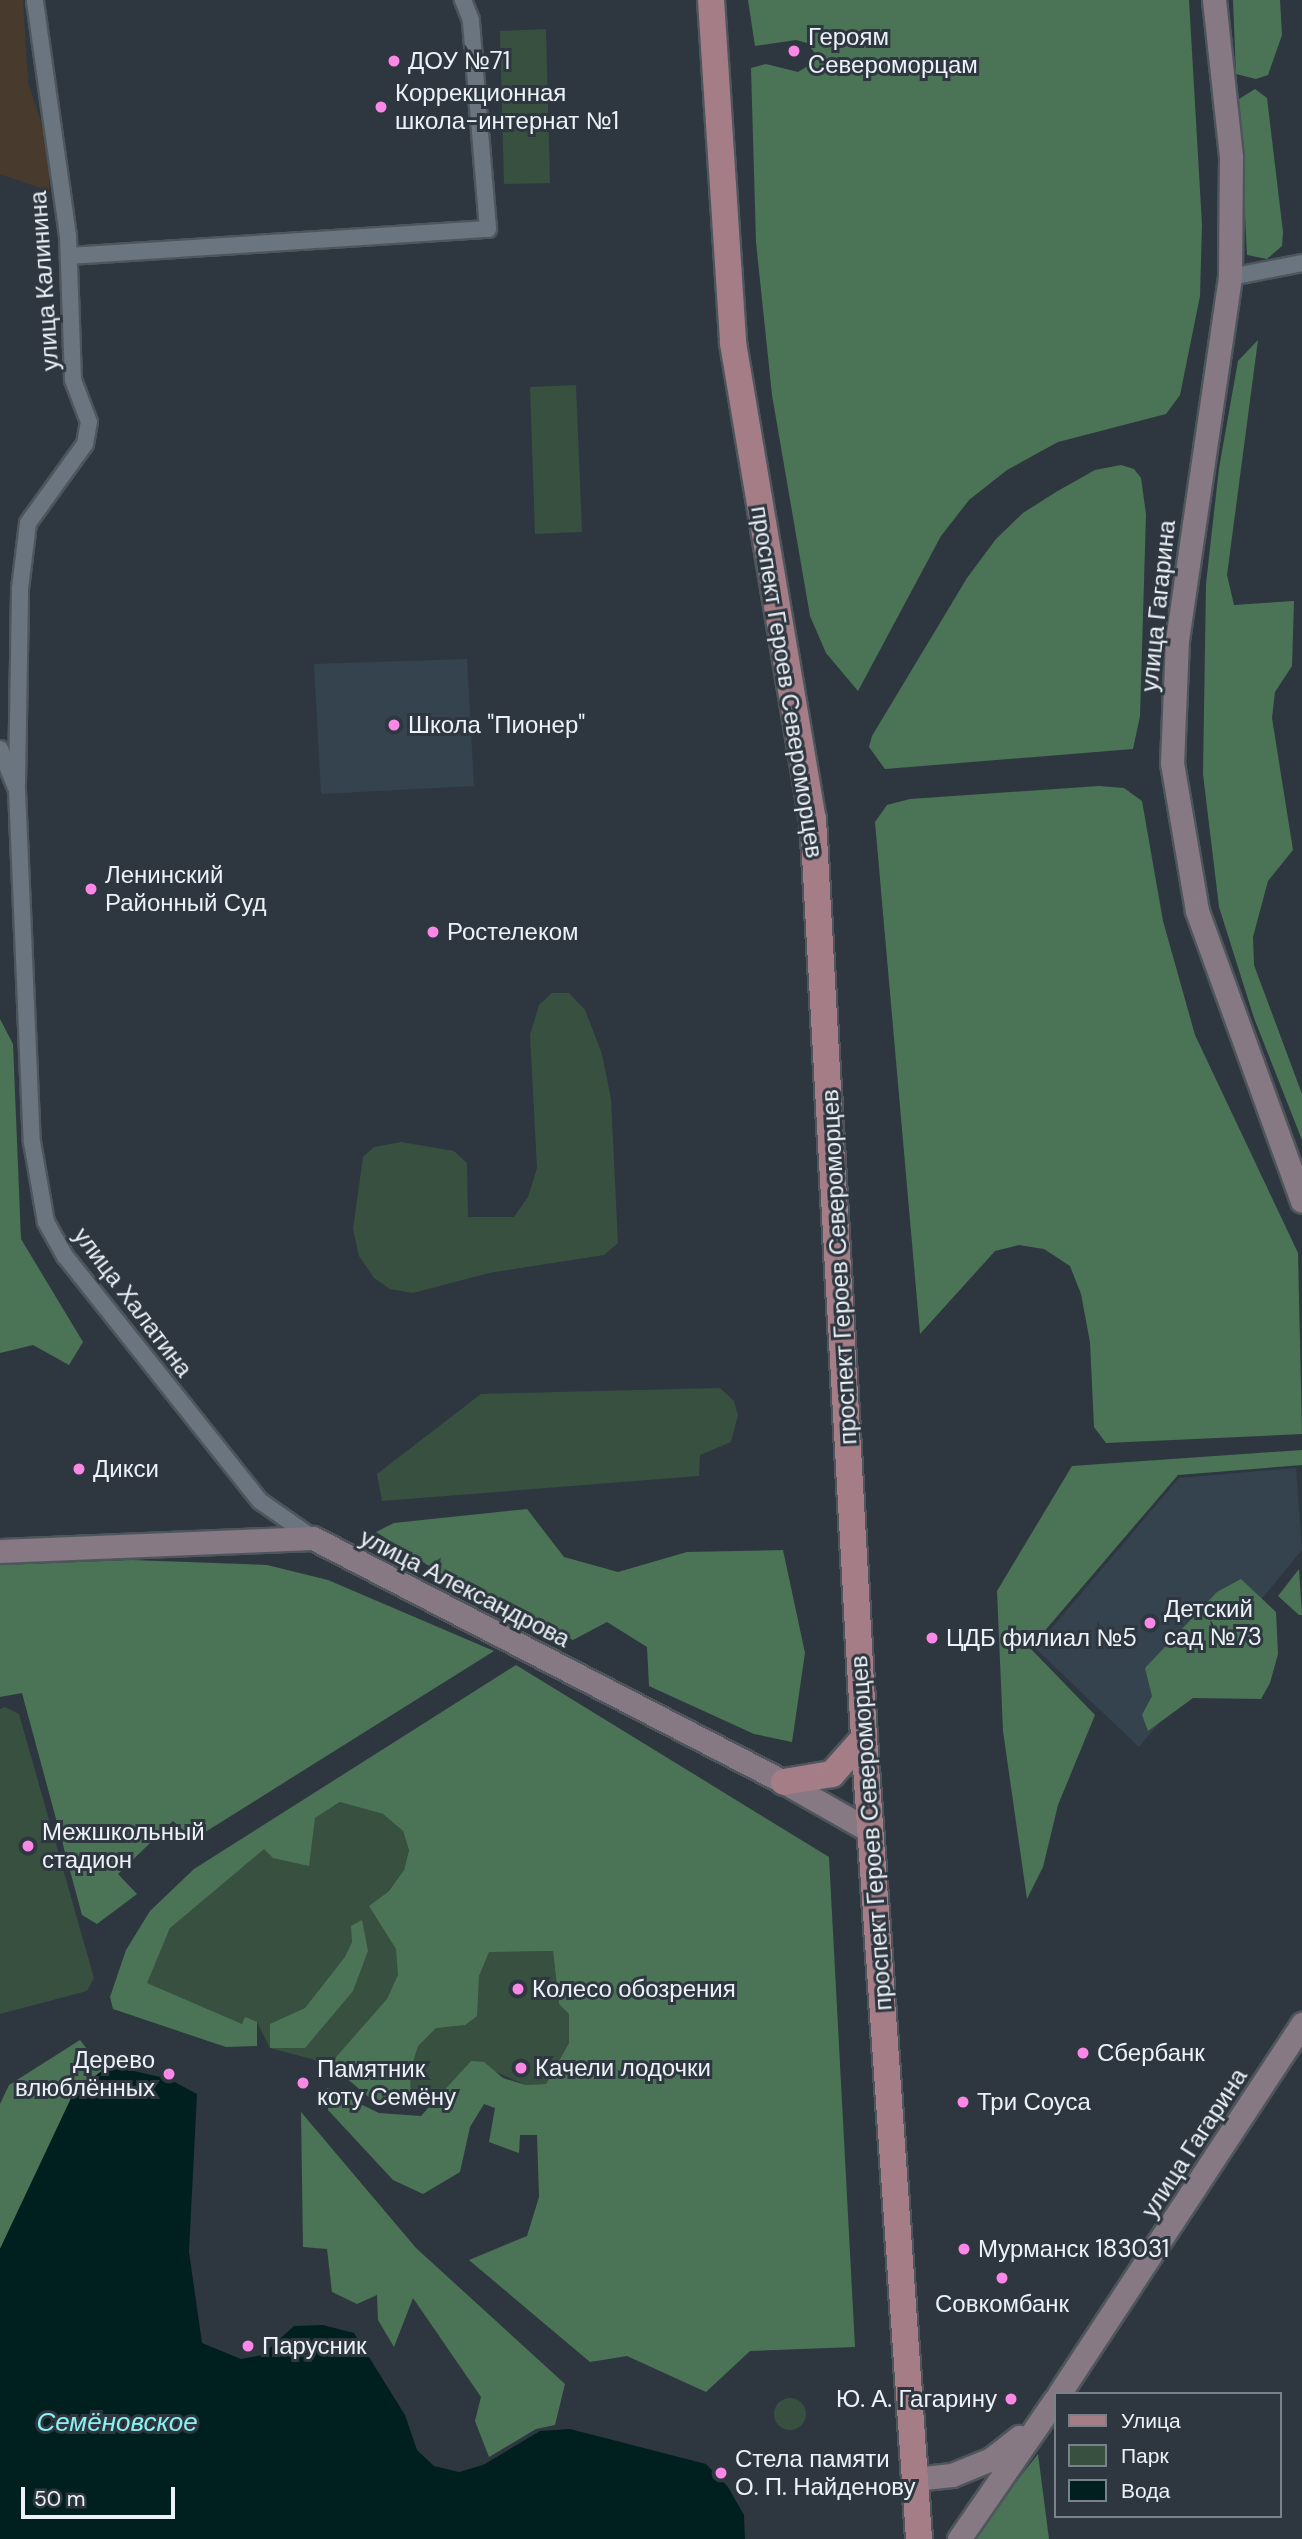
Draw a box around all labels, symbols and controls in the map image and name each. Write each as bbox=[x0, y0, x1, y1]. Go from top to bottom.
place label: Героям Cевероморцам bbox=[808, 23, 978, 79]
marker: Героям Cевероморцам bbox=[786, 43, 802, 59]
place label: ДОУ №71 bbox=[408, 47, 510, 75]
marker: ДОУ №71 bbox=[386, 53, 402, 69]
place label: Коррекционная школа-интернат №1 bbox=[395, 79, 619, 135]
marker: Коррекционная школа-интернат №1 bbox=[373, 99, 389, 115]
street label: улица Калинина bbox=[23, 190, 65, 372]
street label: проспект Героев Североморцев bbox=[745, 504, 829, 860]
street label: улица Гагарина bbox=[1135, 519, 1181, 693]
place label: Школа "Пионер" bbox=[408, 711, 585, 739]
marker: Школа "Пионер" bbox=[386, 717, 402, 733]
place label: Ленинский Районный Суд bbox=[105, 861, 266, 917]
marker: Ленинский Районный Суд bbox=[83, 881, 99, 897]
place label: Ростелеком bbox=[447, 918, 579, 946]
marker: Ростелеком bbox=[425, 924, 441, 940]
street label: проспект Героев Североморцев bbox=[815, 1088, 863, 1446]
street label: улица Халатина bbox=[67, 1222, 199, 1382]
place label: Дикси bbox=[93, 1455, 159, 1483]
marker: Дикси bbox=[71, 1461, 87, 1477]
street label: улица Александрова bbox=[355, 1523, 575, 1653]
place label: Детский сад №73 bbox=[1164, 1595, 1262, 1651]
marker: Детский сад №73 bbox=[1142, 1615, 1158, 1631]
place label: ЦДБ филиал №5 bbox=[946, 1624, 1137, 1652]
marker: ЦДБ филиал №5 bbox=[924, 1630, 940, 1646]
street label: проспект Героев Североморцев bbox=[844, 1654, 898, 2012]
place label: Межшкольный стадион bbox=[42, 1818, 205, 1874]
marker: Межшкольный стадион bbox=[20, 1838, 36, 1854]
place label: Колесо обозрения bbox=[532, 1975, 736, 2003]
marker: Колесо обозрения bbox=[510, 1981, 526, 1997]
place label: Сбербанк bbox=[1097, 2039, 1205, 2067]
marker: Сбербанк bbox=[1075, 2045, 1091, 2061]
place label: Дерево влюблённых bbox=[15, 2046, 155, 2102]
place label: Качели лодочки bbox=[535, 2054, 711, 2082]
place label: Памятник коту Семёну bbox=[317, 2055, 456, 2111]
marker: Качели лодочки bbox=[513, 2060, 529, 2076]
street label: улица Гагарина bbox=[1135, 2063, 1253, 2223]
marker: Дерево влюблённых bbox=[161, 2066, 177, 2082]
marker: Памятник коту Семёну bbox=[295, 2075, 311, 2091]
place label: Три Соуса bbox=[977, 2088, 1091, 2116]
marker: Три Соуса bbox=[955, 2094, 971, 2110]
place label: Мурманск 183031 bbox=[978, 2235, 1169, 2263]
marker: Мурманск 183031 bbox=[956, 2241, 972, 2257]
marker: Совкомбанк bbox=[994, 2270, 1010, 2286]
place label: Совкомбанк bbox=[935, 2290, 1069, 2318]
place label: Парусник bbox=[262, 2332, 367, 2360]
marker: Парусник bbox=[240, 2338, 256, 2354]
place label: Ю. А. Гагарину bbox=[836, 2385, 997, 2413]
marker: Ю. А. Гагарину bbox=[1003, 2391, 1019, 2407]
legend bbox=[1054, 2392, 1281, 2518]
water label: Семёновское bbox=[36, 2407, 198, 2439]
text: Улица bbox=[1121, 2407, 1181, 2435]
text: Парк bbox=[1121, 2442, 1169, 2470]
place label: Стела памяти О. П. Найденову bbox=[735, 2445, 915, 2501]
marker: Стела памяти О. П. Найденову bbox=[713, 2465, 729, 2481]
scale bar bbox=[24, 2472, 178, 2516]
text: Вода bbox=[1121, 2477, 1170, 2505]
text: 50 m bbox=[34, 2485, 85, 2513]

